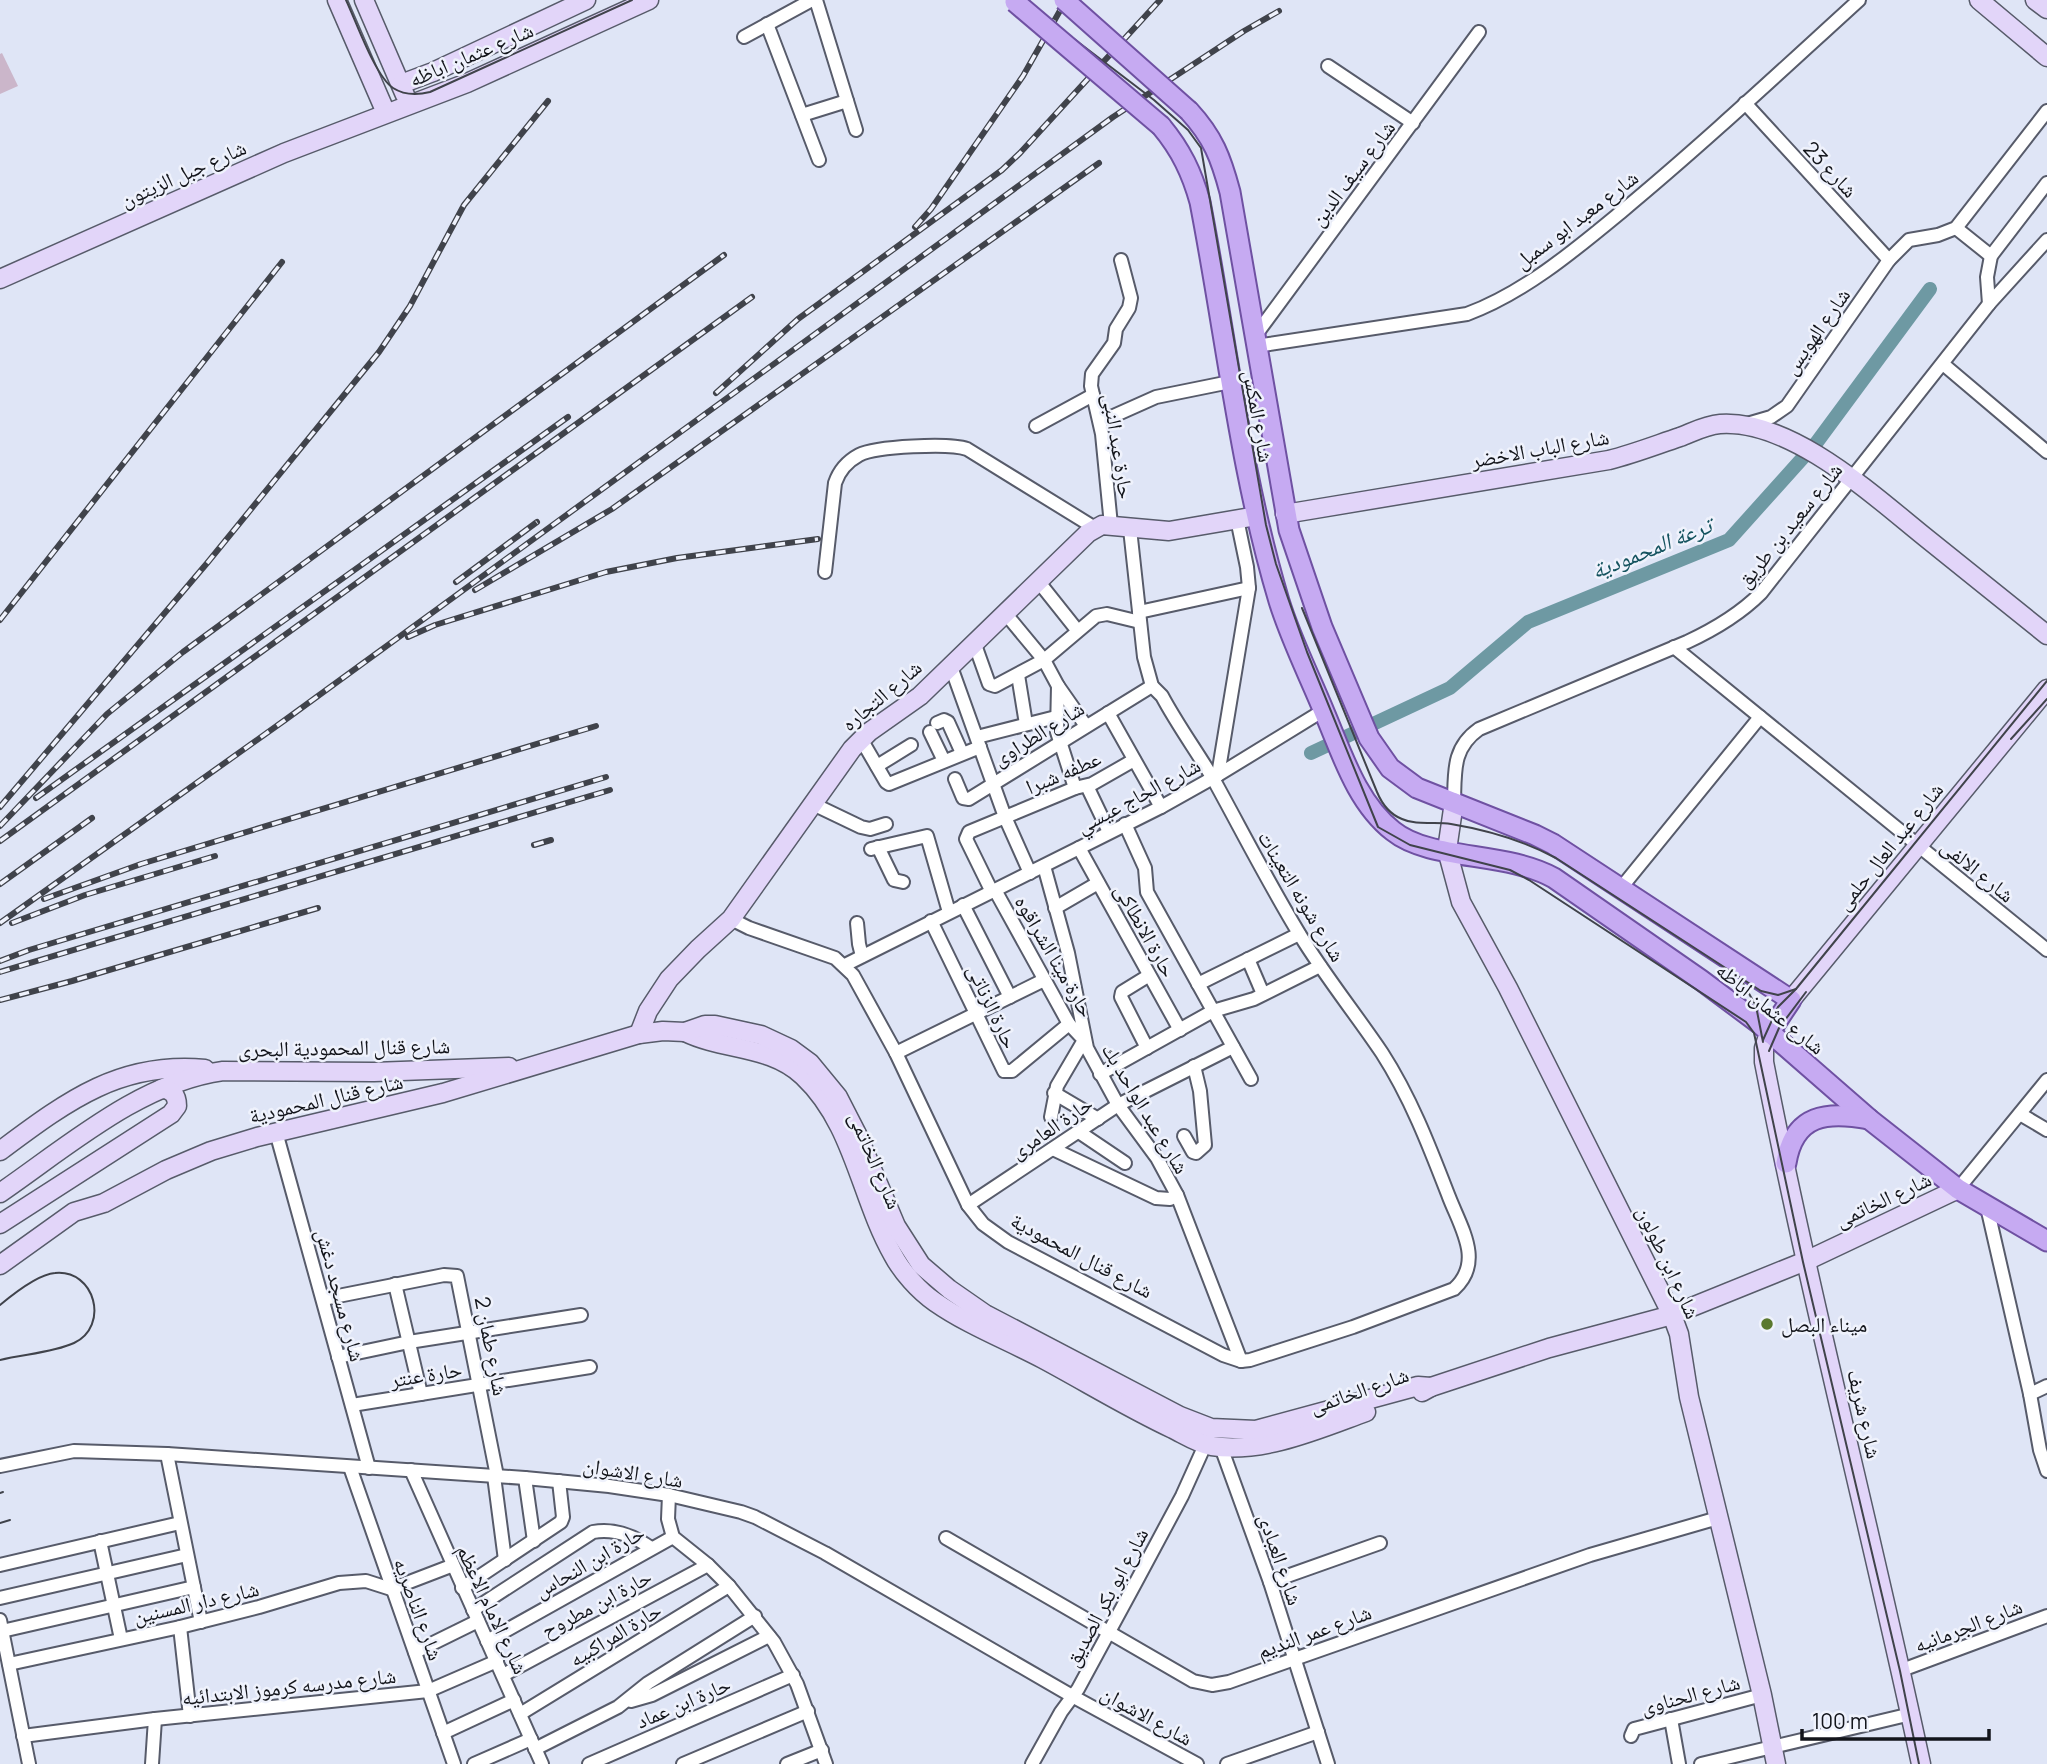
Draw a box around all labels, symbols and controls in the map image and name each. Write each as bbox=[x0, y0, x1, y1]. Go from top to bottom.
street label: شارع عثمان اباظه bbox=[405, 15, 537, 93]
street label: شارع سيف الدين bbox=[1303, 114, 1401, 232]
street label: شارع جبل الزيتون bbox=[116, 133, 250, 213]
street label: شارع 23 bbox=[1798, 135, 1864, 203]
street label: شارع معبد ابو سمبل bbox=[1508, 163, 1644, 275]
street label: شارع الهويس bbox=[1776, 282, 1856, 380]
street label: شارع المكس bbox=[1237, 368, 1281, 464]
street label: حارة عبد النبى bbox=[1097, 391, 1141, 501]
street label: شارع الباب الاخضر bbox=[1468, 422, 1611, 474]
street label: شارع سعيد بن طريق bbox=[1730, 456, 1848, 594]
water label: ترعة المحمودية bbox=[1586, 506, 1721, 586]
street label: شارع التجاره bbox=[835, 653, 927, 737]
street label: شارع الطراوى bbox=[987, 694, 1089, 772]
street label: عطفه شبرا bbox=[1021, 744, 1105, 800]
street label: شارع الحاج عيسي bbox=[1071, 750, 1207, 842]
street label: شارع عبد العال حلمى bbox=[1829, 776, 1949, 916]
street label: شارع شونه التعينات bbox=[1252, 825, 1352, 967]
street label: شارع الالفى bbox=[1935, 832, 2021, 908]
street label: حارة الانطاكى bbox=[1109, 878, 1183, 982]
street label: حارة مينا الشراقوه bbox=[1009, 890, 1101, 1022]
street label: شارع عثمان اباظه bbox=[1711, 956, 1831, 1060]
street label: حارة الزناتى bbox=[961, 959, 1025, 1053]
street label: شارع قنال المحمودية البحرى bbox=[238, 1031, 450, 1063]
street label: شارع عبد الواحد بك bbox=[1096, 1037, 1196, 1179]
street label: شارع قنال المحمودية bbox=[246, 1067, 406, 1129]
street label: حارة العامرى bbox=[1004, 1089, 1098, 1165]
street label: شارع الخاتمى bbox=[843, 1107, 909, 1213]
street label: شارع الخاتمى bbox=[1830, 1165, 1936, 1233]
street label: شارع ابن طولون bbox=[1631, 1201, 1707, 1323]
street label: شارع قنال المحمودية bbox=[1006, 1206, 1158, 1304]
street label: شارع مسجد دغش bbox=[310, 1225, 372, 1365]
street label: شارع طمان 2 bbox=[469, 1294, 515, 1398]
place label: ميناء البصل bbox=[1781, 1310, 1867, 1338]
marker: ميناء البصل bbox=[1759, 1316, 1775, 1332]
street label: حارة عنتر bbox=[387, 1355, 464, 1394]
street label: شارع الخاتمى bbox=[1306, 1360, 1412, 1420]
street label: شارع شريف bbox=[1841, 1367, 1889, 1461]
street label: شارع الاشوان bbox=[581, 1450, 685, 1494]
street label: شارع العبادى bbox=[1252, 1509, 1310, 1609]
street label: حارة ابن النحاس bbox=[529, 1518, 649, 1604]
street label: شارع ابو بكر الصديق bbox=[1058, 1523, 1154, 1671]
street label: شارع الامام الاعظم bbox=[450, 1540, 535, 1679]
street label: شارع الناصريه bbox=[388, 1554, 450, 1664]
street label: حارة ابن مطروح bbox=[536, 1562, 656, 1644]
street label: شارع دار المسنين bbox=[130, 1574, 262, 1630]
street label: شارع الجرمانيه bbox=[1910, 1592, 2026, 1658]
street label: حارة المراكبيه bbox=[564, 1595, 666, 1673]
street label: شارع عمر النديم bbox=[1253, 1597, 1375, 1666]
street label: شارع مدرسه كرموز الابتدائيه bbox=[181, 1661, 397, 1711]
street label: شارع الحناوى bbox=[1637, 1667, 1743, 1721]
street label: حارة ابن عماد bbox=[631, 1670, 735, 1734]
street label: شارع الاشوان bbox=[1096, 1678, 1198, 1752]
scale bar bbox=[1802, 1698, 1989, 1742]
text: 100 m bbox=[1812, 1707, 1868, 1735]

